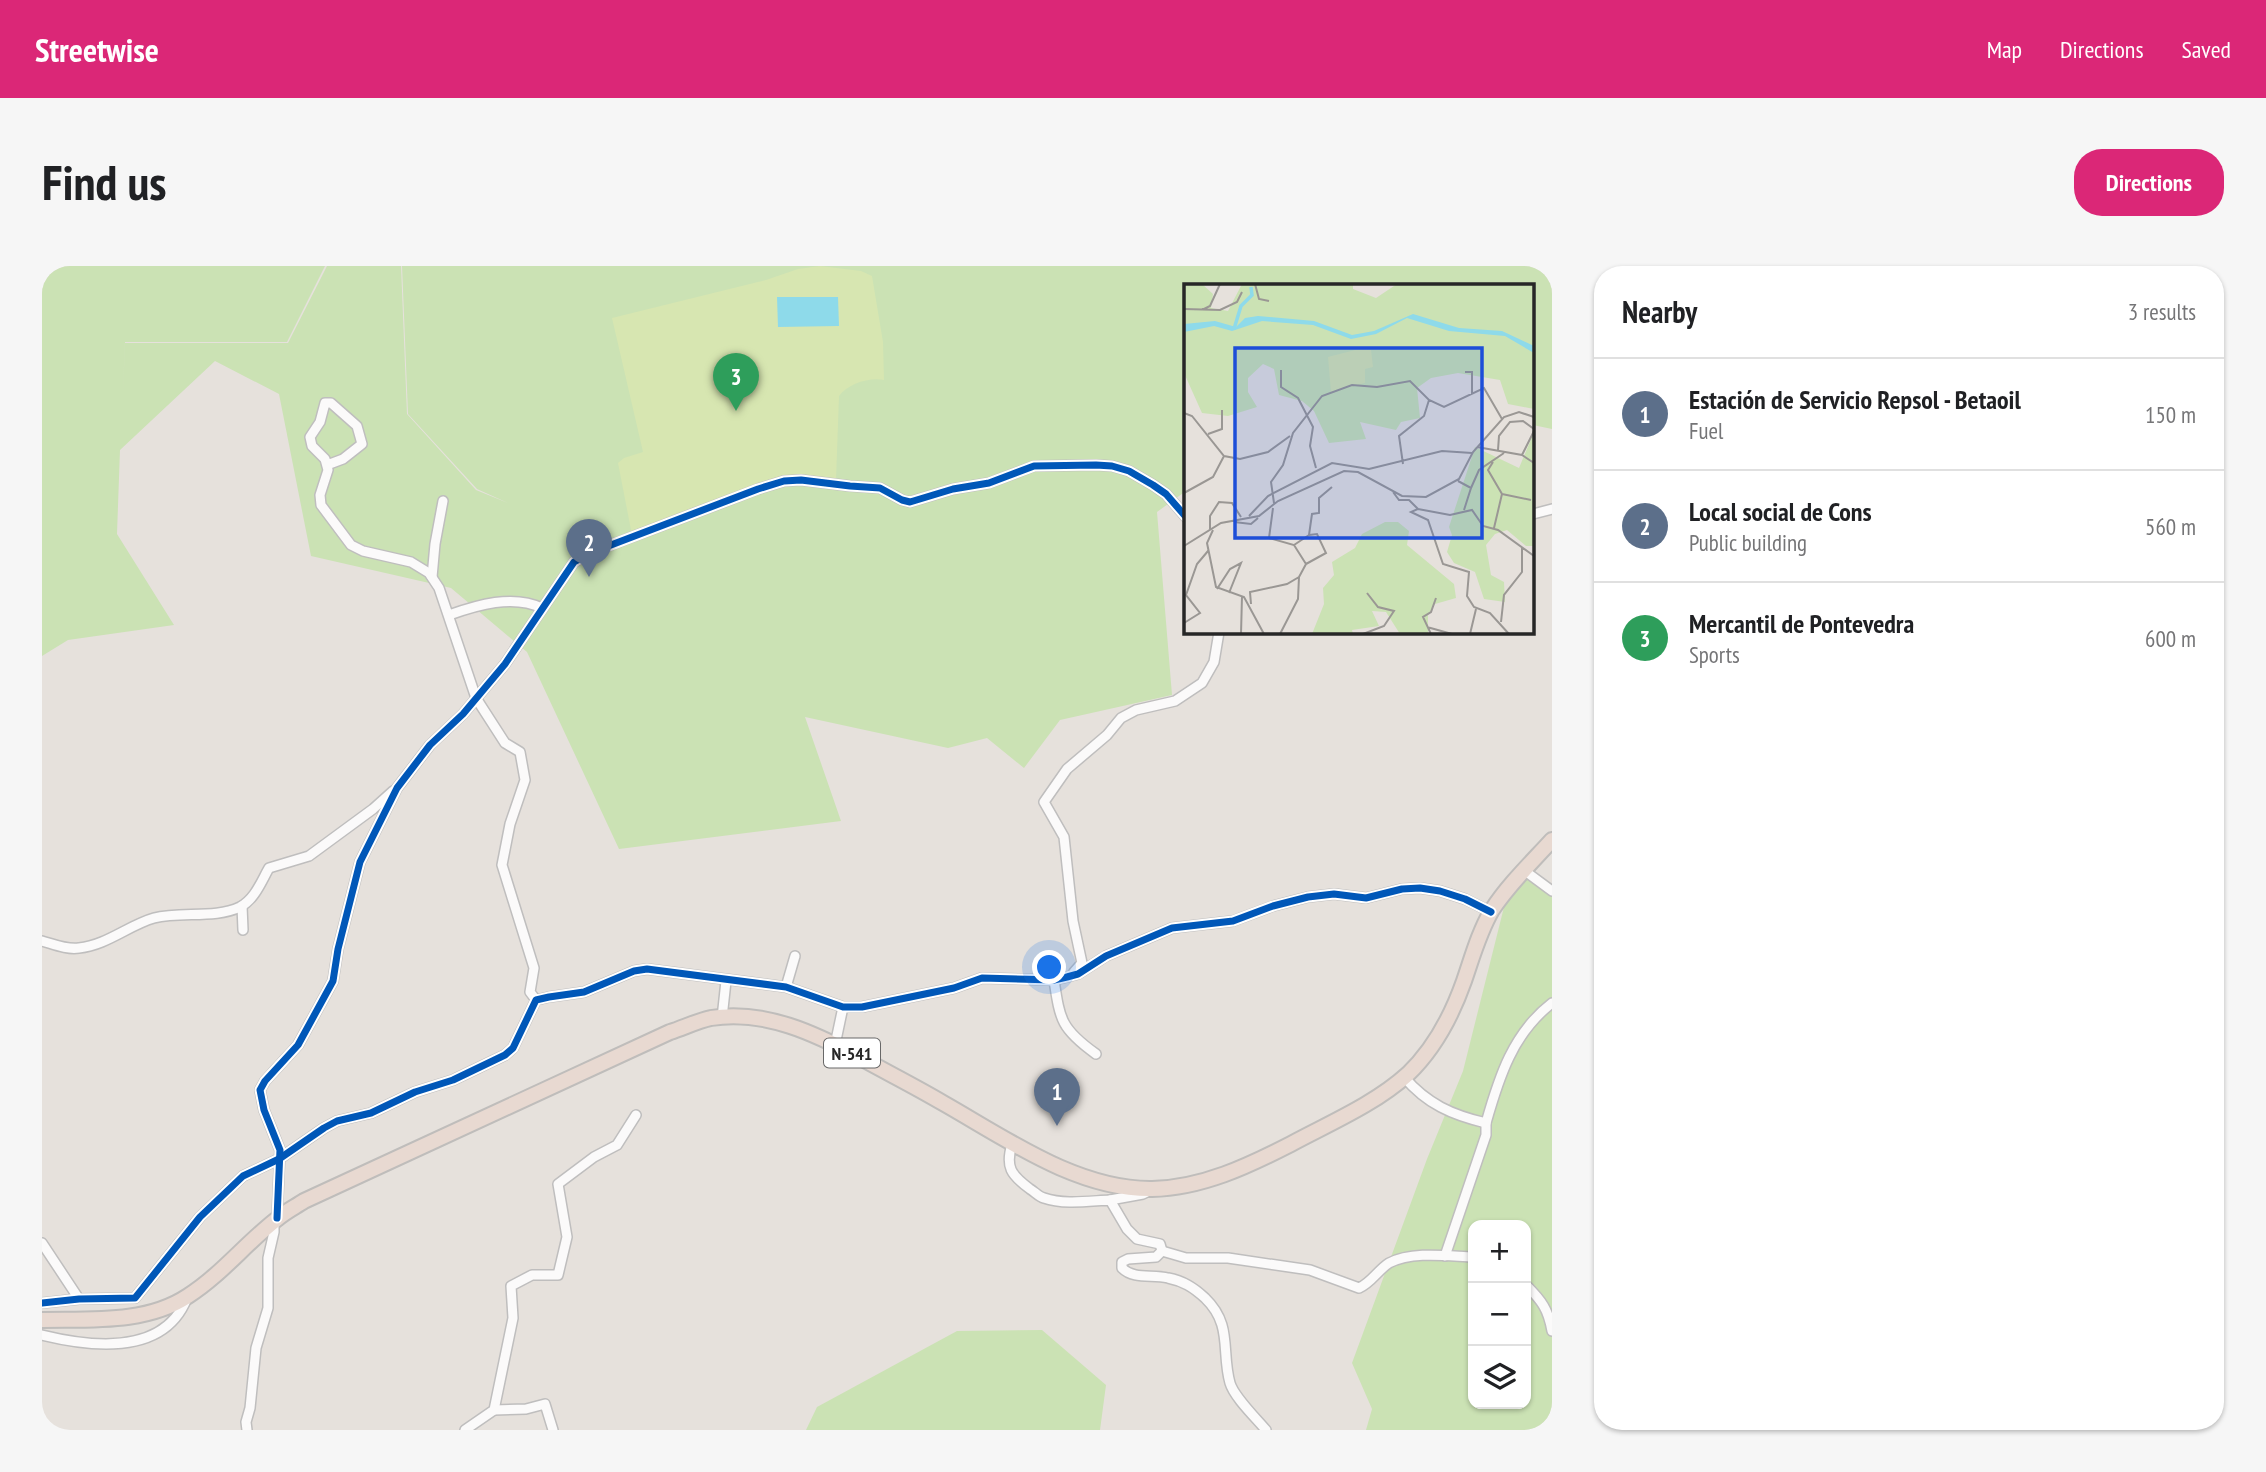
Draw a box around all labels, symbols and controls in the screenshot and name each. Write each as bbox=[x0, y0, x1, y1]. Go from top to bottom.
text: Streetwise bbox=[35, 28, 159, 71]
text: Map bbox=[1987, 34, 2022, 65]
text: Directions bbox=[2060, 34, 2144, 65]
text: Saved bbox=[2182, 34, 2231, 65]
button: Directions bbox=[2074, 149, 2224, 216]
text: Find us bbox=[42, 150, 166, 214]
inset map bbox=[1184, 284, 1534, 634]
text: Nearby bbox=[1622, 292, 1697, 331]
text: 3 results bbox=[2128, 297, 2196, 326]
pin: 3 bbox=[713, 353, 759, 411]
text: Estación de Servicio Repsol - Betaoil bbox=[1689, 383, 2021, 416]
text: 1 bbox=[1640, 400, 1651, 429]
text: 150 m bbox=[2145, 400, 2196, 429]
text: Fuel bbox=[1689, 416, 1723, 445]
text: Local social de Cons bbox=[1689, 495, 1872, 528]
text: 2 bbox=[1640, 512, 1651, 541]
text: 560 m bbox=[2145, 512, 2196, 541]
pin: 2 bbox=[566, 519, 612, 577]
text: Public building bbox=[1689, 528, 1807, 557]
text: Mercantil de Pontevedra bbox=[1689, 607, 1914, 640]
text: 3 bbox=[1640, 624, 1651, 653]
text: 600 m bbox=[2145, 624, 2196, 653]
text: Sports bbox=[1689, 640, 1740, 669]
your location bbox=[1032, 950, 1066, 984]
road number: N-541 bbox=[824, 1038, 880, 1068]
pin: 1 bbox=[1034, 1068, 1080, 1126]
map controls bbox=[1468, 1220, 1531, 1409]
button: + bbox=[1468, 1220, 1531, 1283]
button: − bbox=[1468, 1283, 1531, 1346]
button: layers bbox=[1468, 1346, 1531, 1409]

